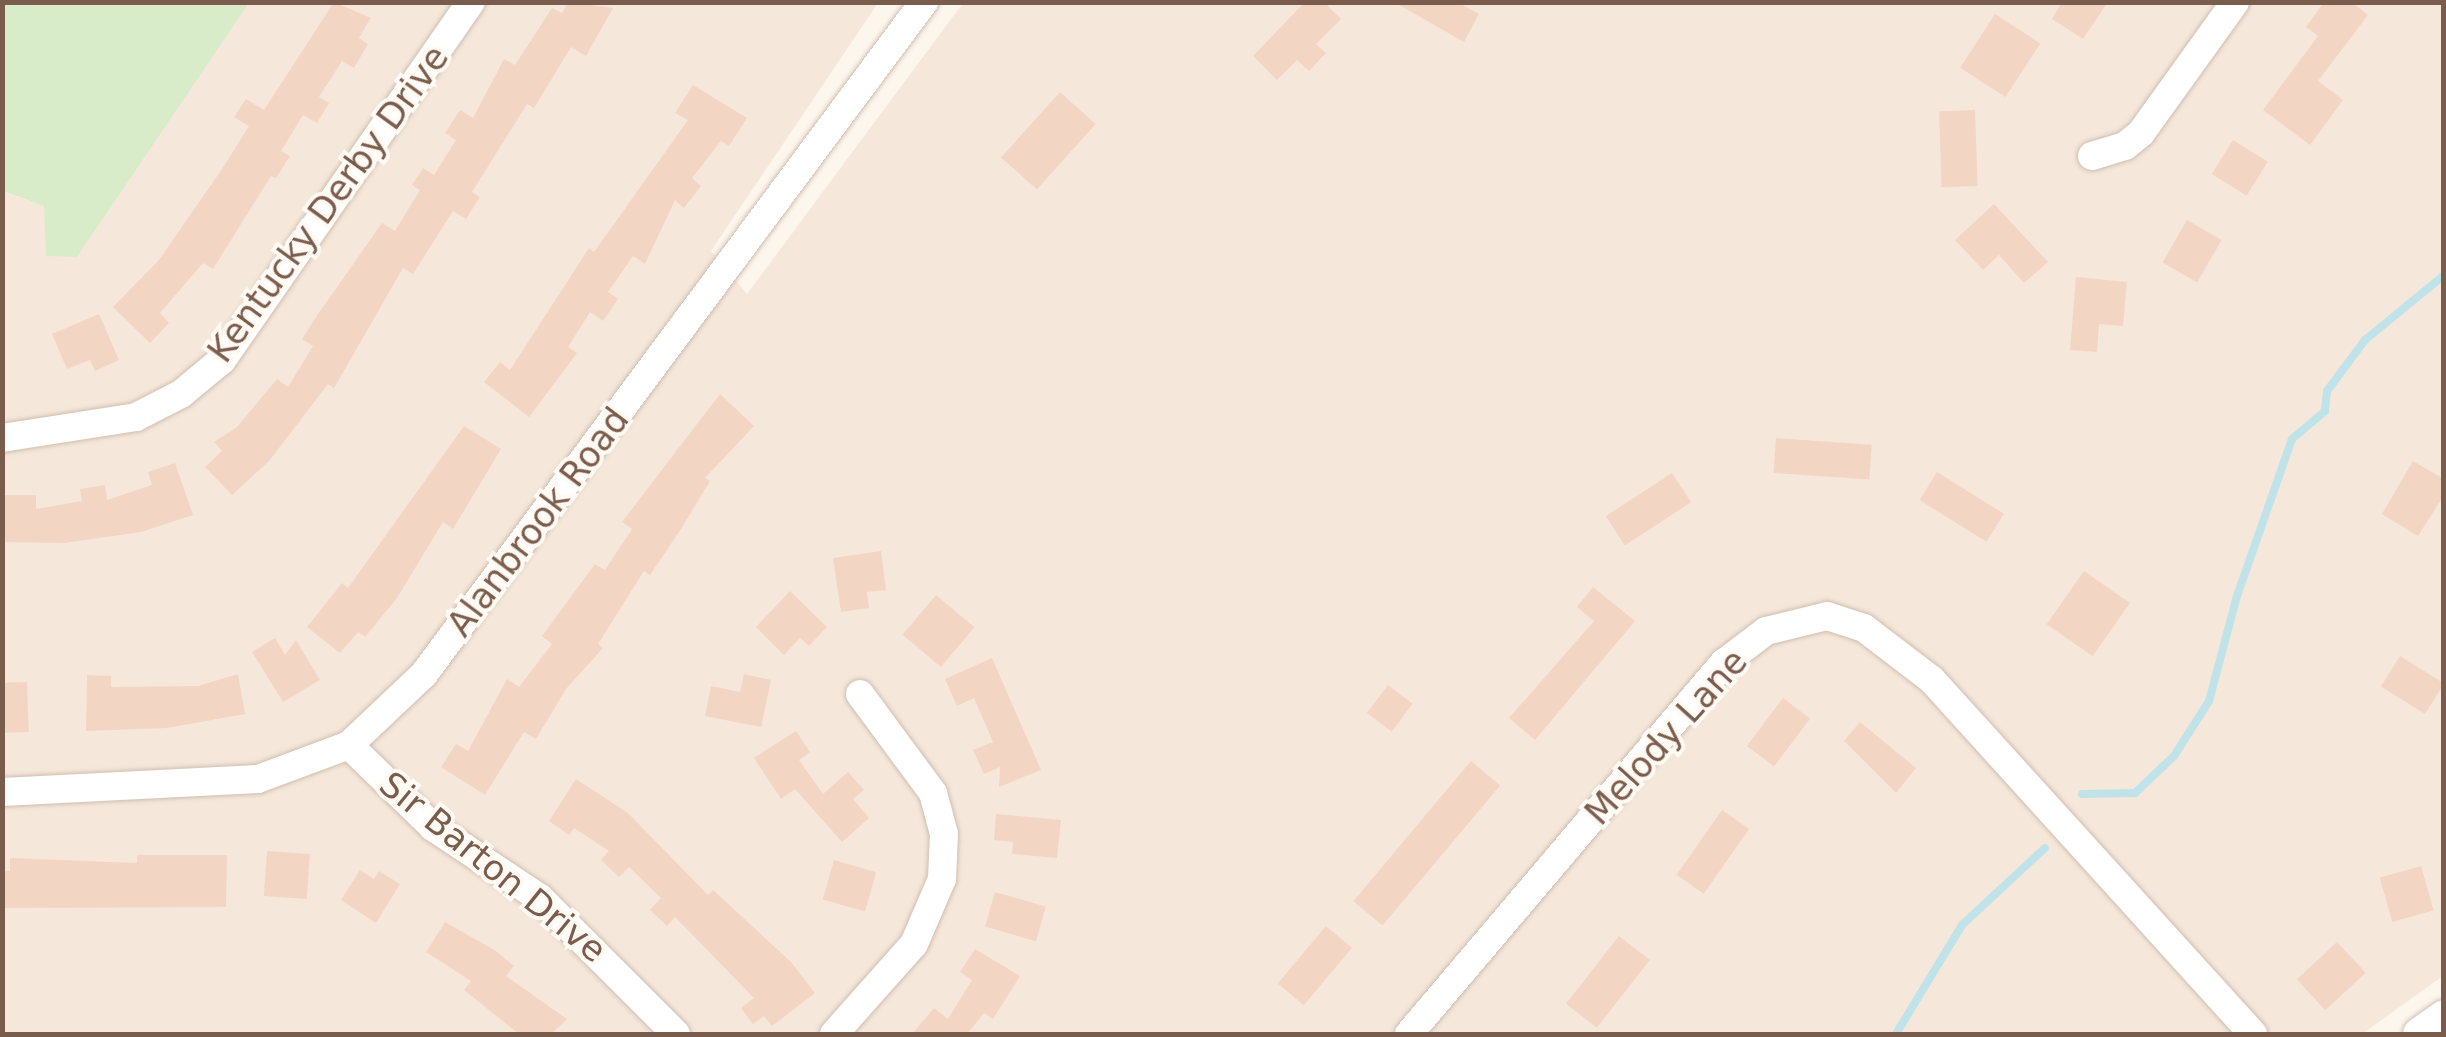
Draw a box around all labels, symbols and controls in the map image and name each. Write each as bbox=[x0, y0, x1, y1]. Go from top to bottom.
street label: Kentucky Derby Drive bbox=[199, 37, 457, 371]
street label: Alanbrook Road bbox=[438, 399, 638, 645]
street label: Melody Lane bbox=[1576, 641, 1756, 833]
street label: Sir Barton Drive bbox=[371, 763, 615, 971]

